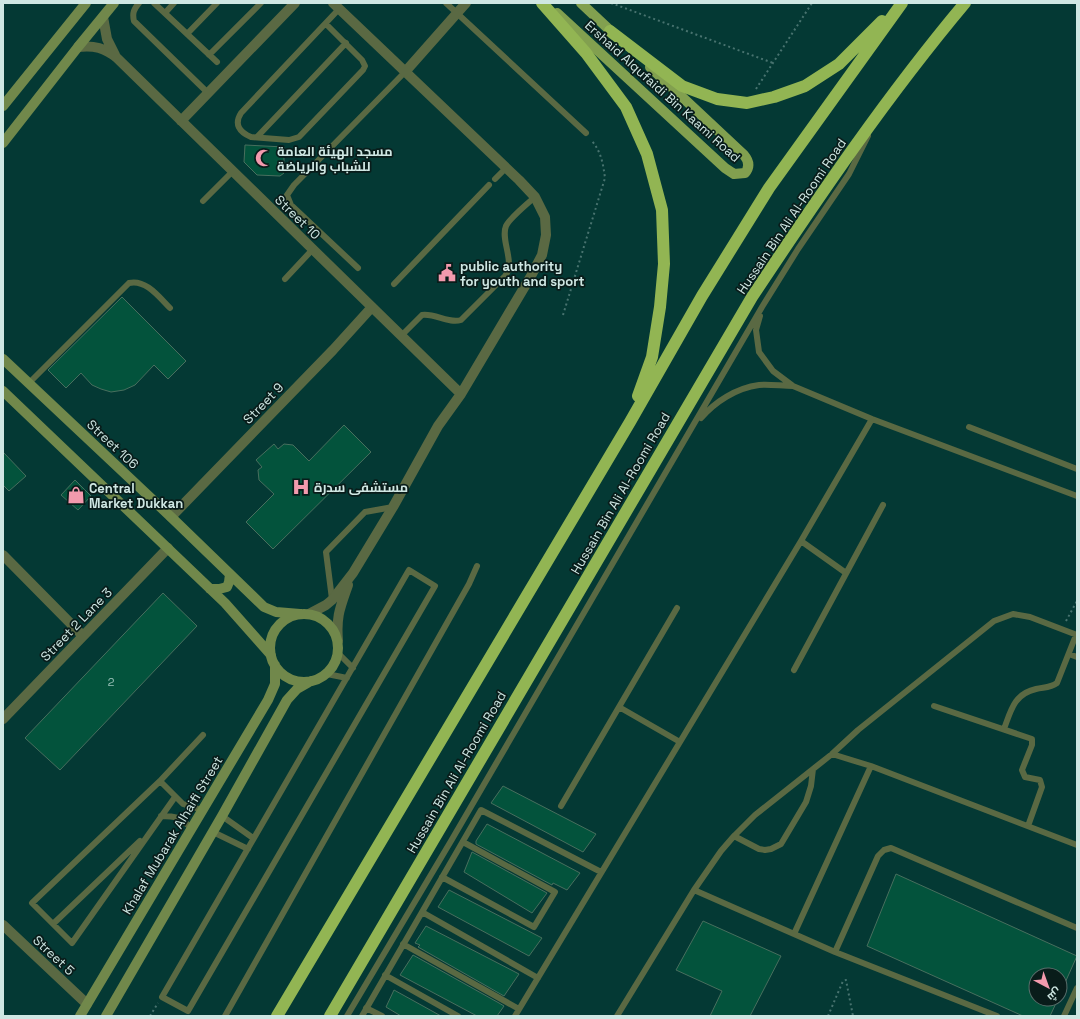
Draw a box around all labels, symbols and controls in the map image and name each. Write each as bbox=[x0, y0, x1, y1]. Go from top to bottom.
street label: Ershaid Alqufaidi Bin Kaami Road bbox=[581, 17, 744, 166]
street label: Hussain Bin Ali Al-Roomi Road bbox=[733, 135, 850, 297]
place label: مسجد الهيئة العامة للشباب والرياضة bbox=[277, 143, 393, 175]
mosque icon: مسجد الهيئة العامة للشباب والرياضة bbox=[254, 148, 274, 168]
street label: Street 10 bbox=[271, 192, 324, 243]
place label: public authority for youth and sport bbox=[460, 258, 584, 290]
public building icon: public authority for youth and sport bbox=[437, 263, 457, 283]
street label: Street 9 bbox=[240, 379, 287, 428]
street label: Hussain Bin Ali Al-Roomi Road bbox=[567, 409, 674, 577]
street label: Street 106 bbox=[83, 416, 142, 473]
hospital icon: مستشفى سدرة bbox=[291, 477, 311, 497]
place label: مستشفى سدرة bbox=[314, 479, 408, 496]
place label: Central Market Dukkan bbox=[89, 480, 183, 512]
shop icon: Central Market Dukkan bbox=[66, 485, 86, 505]
street label: Street 2 Lane 3 bbox=[37, 584, 116, 665]
house number: 2 bbox=[108, 675, 115, 689]
street label: Hussain Bin Ali Al-Roomi Road bbox=[403, 688, 510, 856]
street label: Khalaf Mubarak Alhaifi Street bbox=[118, 753, 227, 918]
street label: Street 5 bbox=[29, 932, 78, 979]
north arrow bbox=[1028, 967, 1068, 1007]
text: ش bbox=[1045, 985, 1064, 1004]

